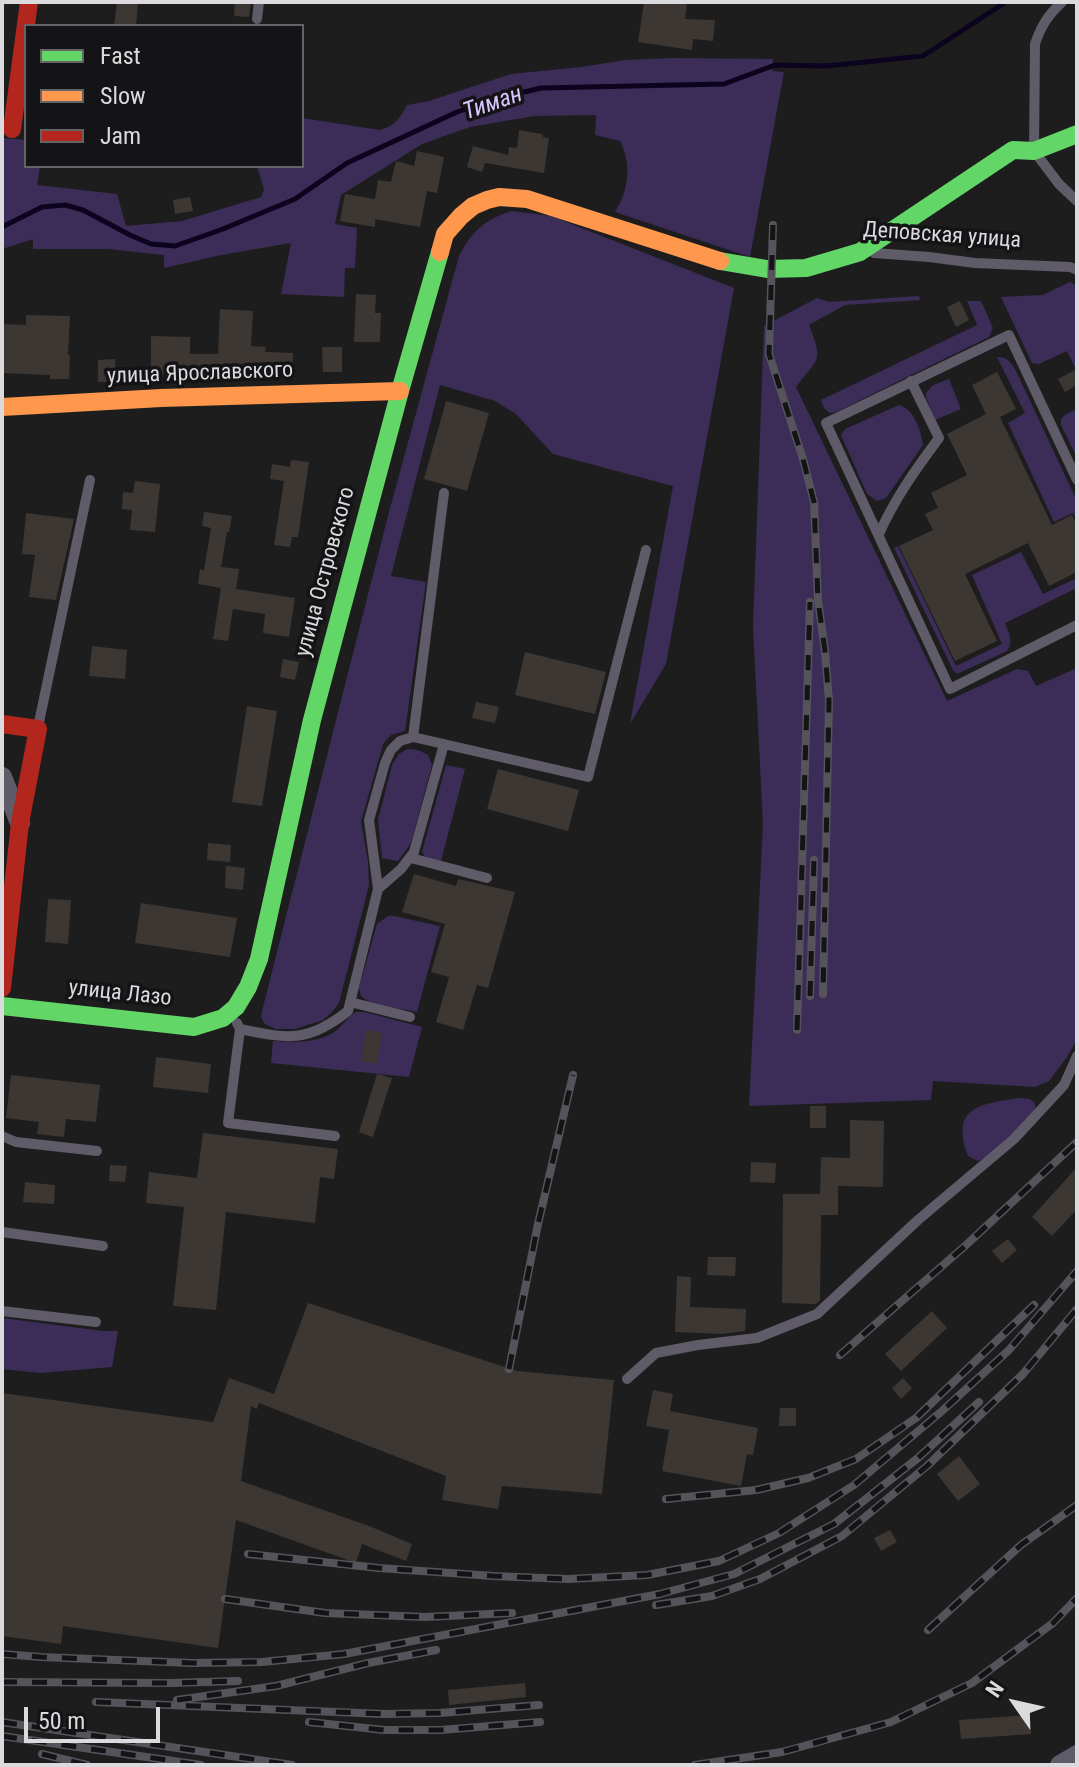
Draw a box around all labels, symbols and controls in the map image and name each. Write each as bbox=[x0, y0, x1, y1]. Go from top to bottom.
legend bbox=[24, 24, 304, 168]
text: Fast bbox=[100, 42, 141, 70]
water label: Тиман bbox=[460, 80, 526, 128]
text: Slow bbox=[100, 82, 146, 110]
text: Jam bbox=[100, 122, 141, 150]
street label: Деповская улица bbox=[862, 217, 1022, 255]
street label: улица Ярославского bbox=[107, 358, 293, 390]
street label: улица Островского bbox=[291, 484, 361, 660]
street label: улица Лазо bbox=[67, 975, 173, 1013]
north arrow bbox=[975, 1663, 1055, 1743]
text: N bbox=[981, 1677, 1009, 1702]
scale bar bbox=[28, 1691, 164, 1741]
text: 50 m bbox=[38, 1707, 85, 1735]

